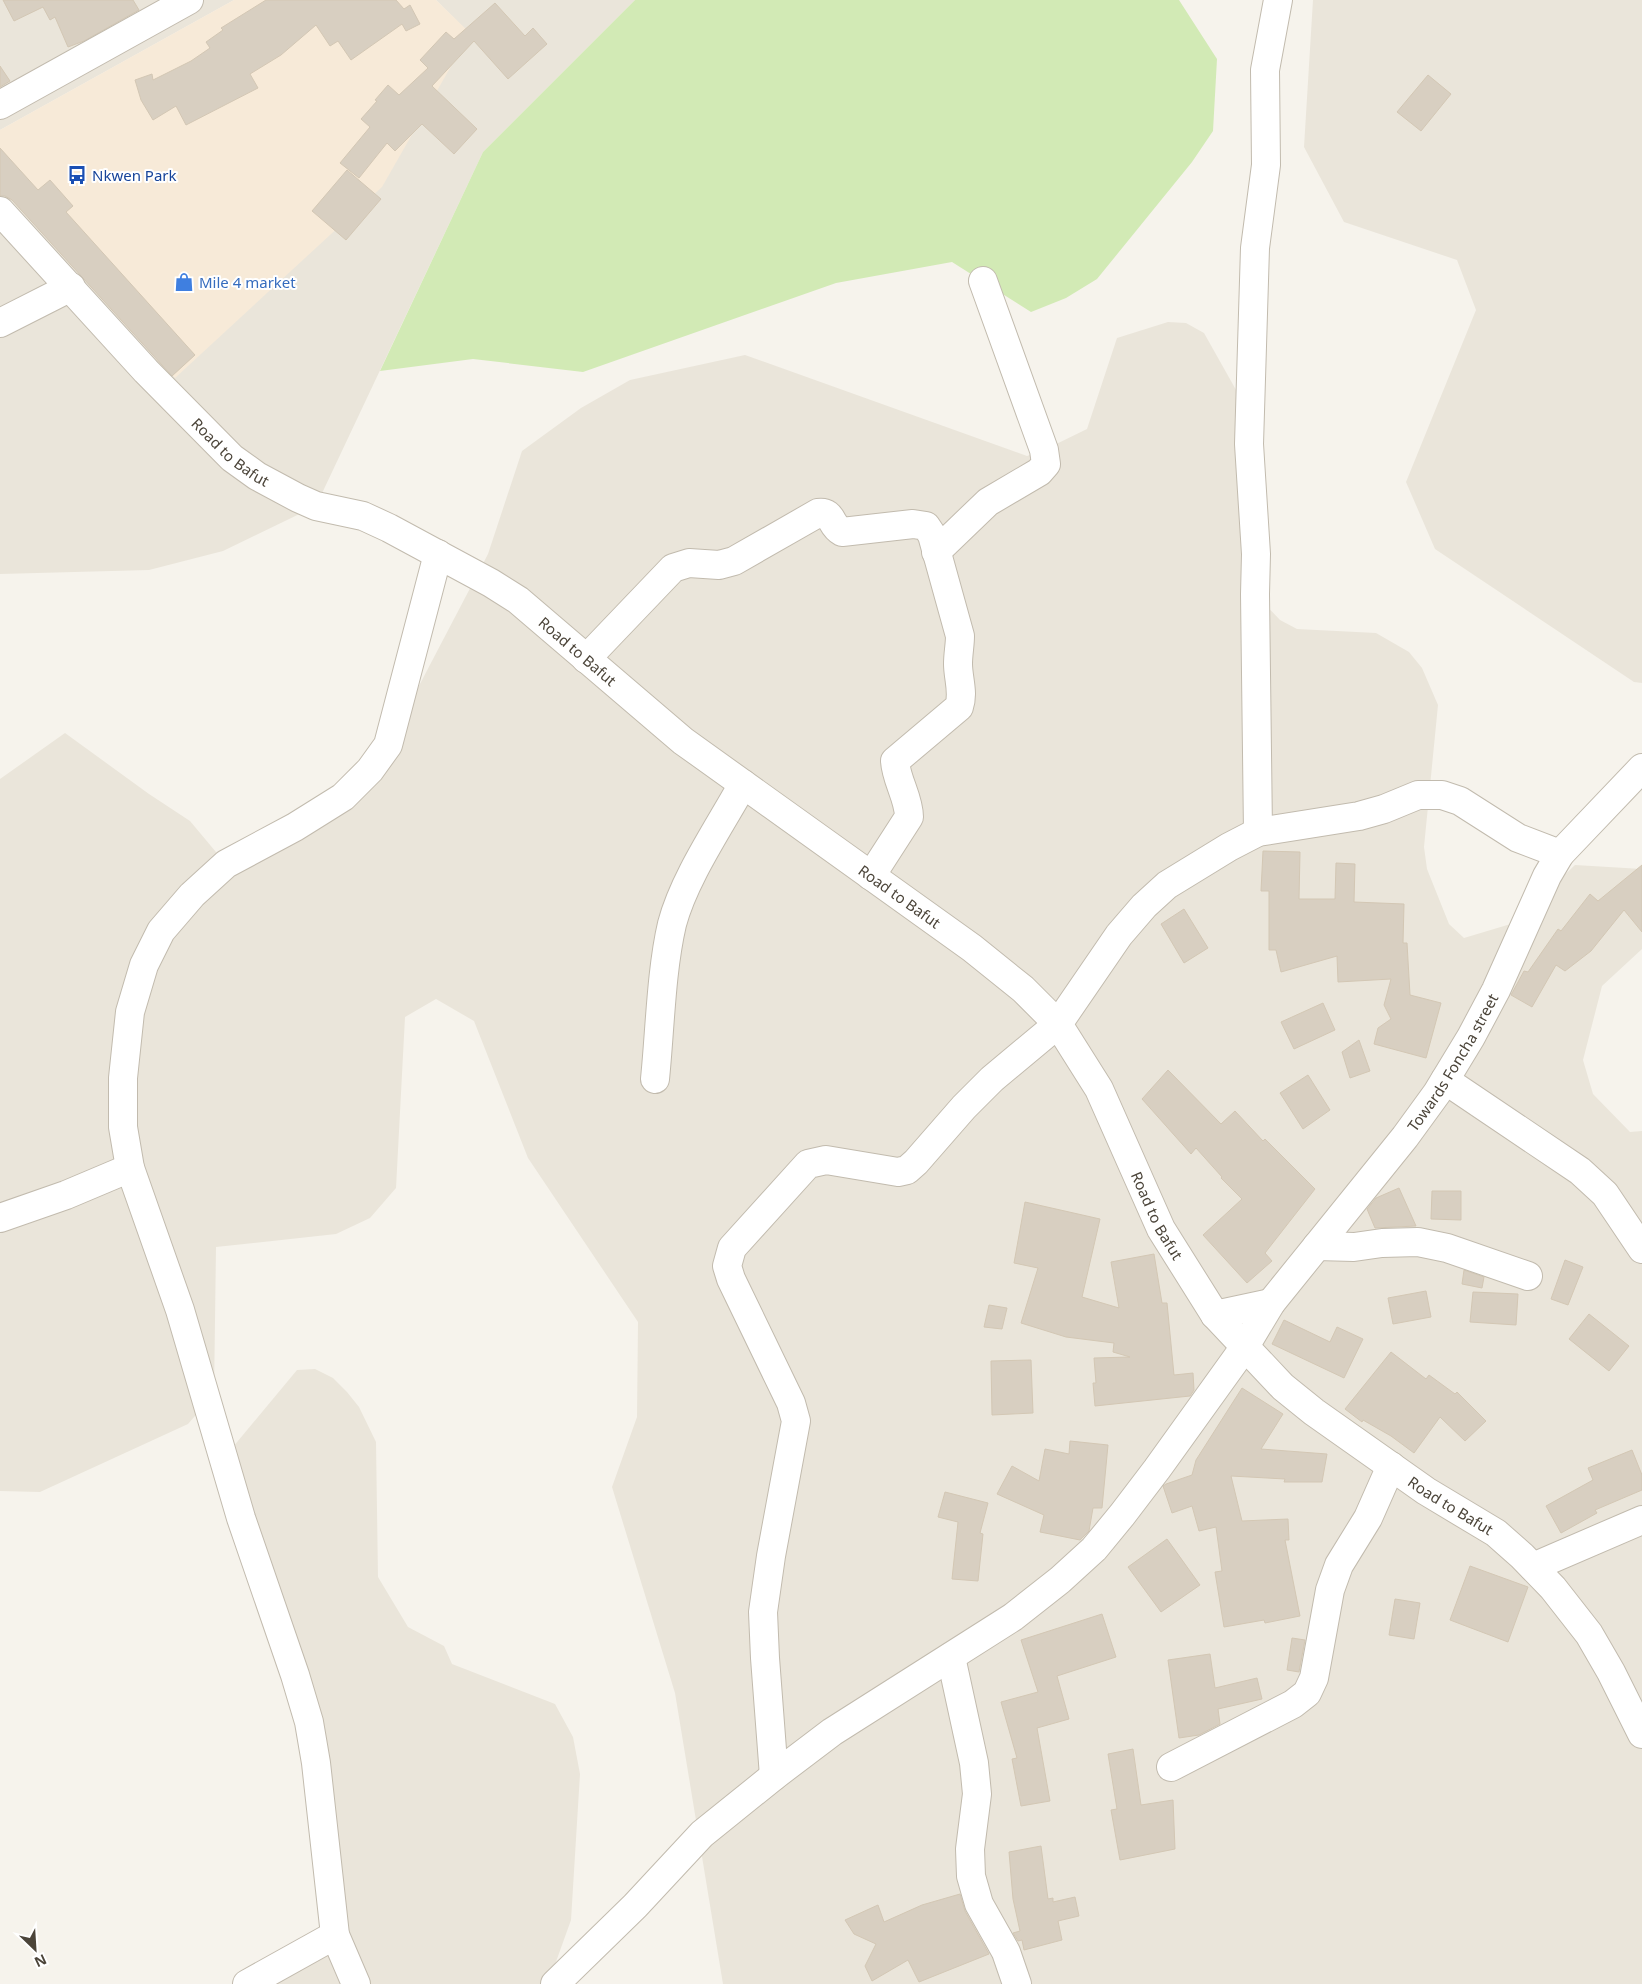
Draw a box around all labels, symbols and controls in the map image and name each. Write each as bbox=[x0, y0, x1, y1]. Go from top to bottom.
bus stop icon: Nkwen Park bbox=[66, 164, 88, 186]
place label: Nkwen Park bbox=[92, 165, 177, 185]
shop icon: Mile 4 market bbox=[173, 271, 195, 293]
place label: Mile 4 market bbox=[199, 272, 296, 292]
street label: Road to Bafut bbox=[188, 413, 273, 491]
street label: Road to Bafut bbox=[535, 612, 621, 690]
street label: Road to Bafut bbox=[855, 860, 945, 933]
street label: Towards Foncha street bbox=[1403, 989, 1503, 1135]
street label: Road to Bafut bbox=[1127, 1168, 1188, 1264]
street label: Road to Bafut bbox=[1404, 1472, 1498, 1539]
north arrow bbox=[10, 1924, 60, 1974]
text: N bbox=[32, 1950, 50, 1972]

